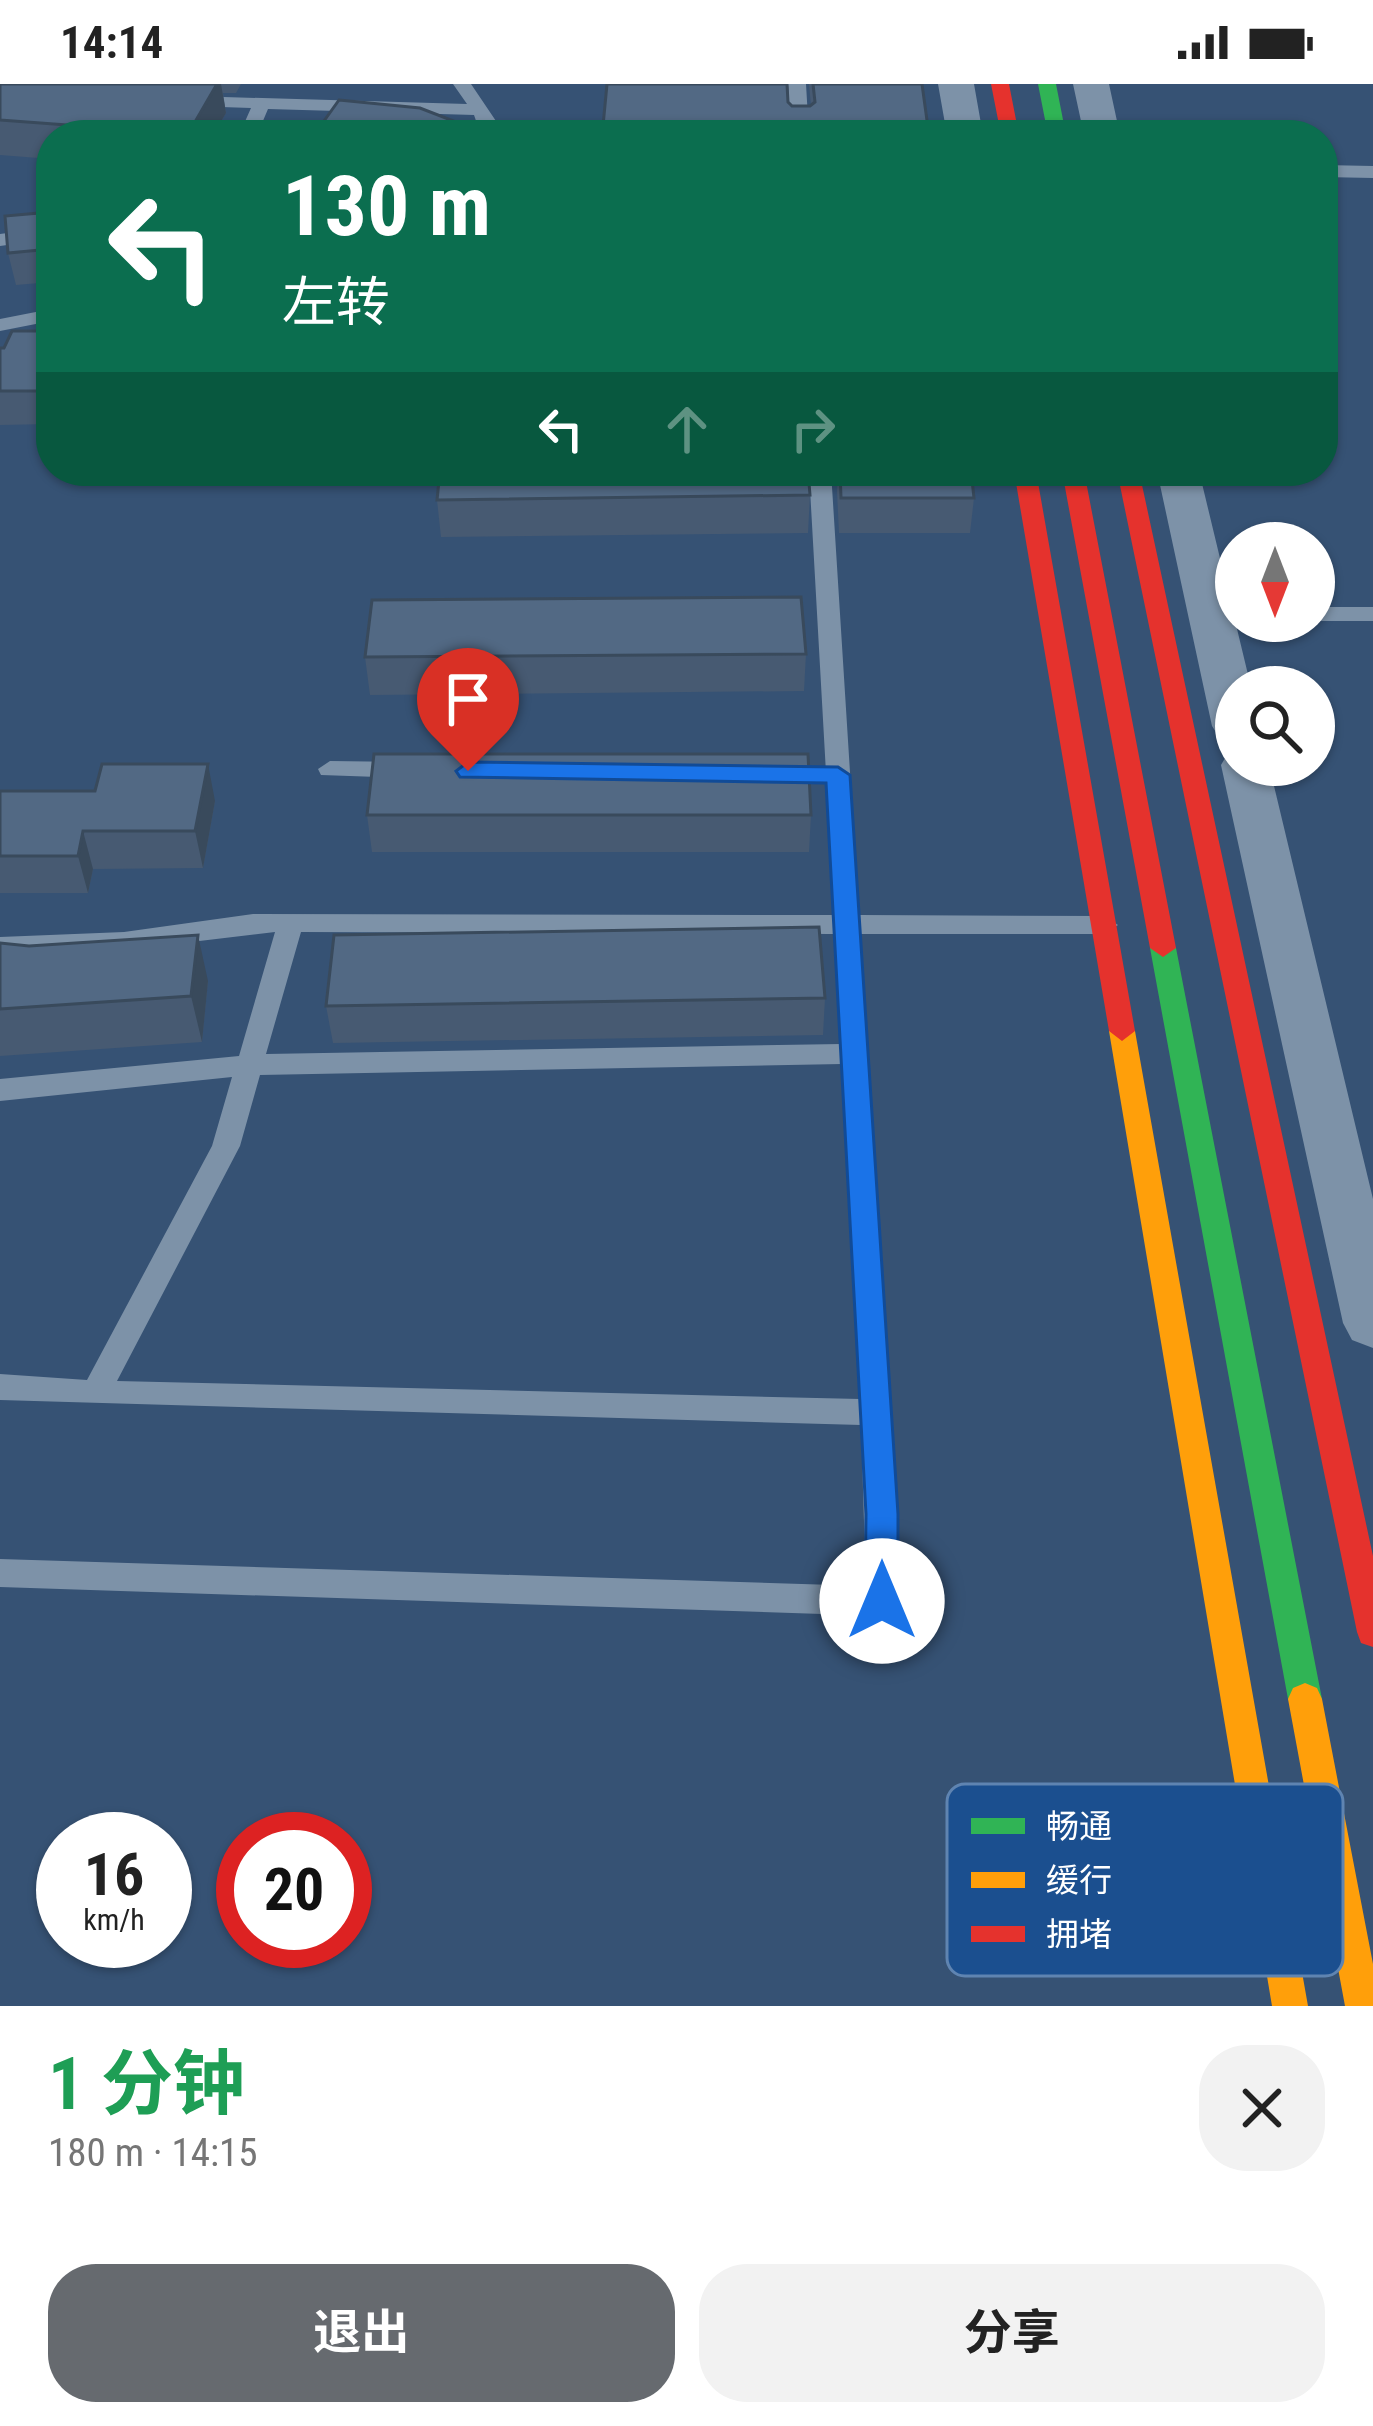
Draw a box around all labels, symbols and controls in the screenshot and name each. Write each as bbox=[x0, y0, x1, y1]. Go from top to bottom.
text: 14:14 bbox=[60, 16, 163, 69]
text: 130 m bbox=[282, 157, 491, 256]
icon: left bbox=[84, 168, 240, 324]
text: 左转 bbox=[282, 271, 390, 334]
icon: left bbox=[528, 396, 594, 462]
icon: ahead bbox=[654, 396, 720, 462]
icon: right bbox=[780, 396, 846, 462]
north arrow bbox=[1215, 522, 1335, 642]
map controls bbox=[1215, 522, 1335, 786]
pin bbox=[417, 648, 519, 771]
icon: arrive bbox=[435, 666, 501, 732]
button: search bbox=[1215, 666, 1335, 786]
position arrow bbox=[819, 1538, 945, 1664]
legend bbox=[947, 1784, 1343, 1976]
text: 畅通 bbox=[1046, 1807, 1112, 1846]
speed limit sign: 20 bbox=[216, 1812, 372, 1968]
text: 16 bbox=[84, 1839, 144, 1910]
text: 缓行 bbox=[1046, 1861, 1112, 1900]
text: km/h bbox=[83, 1902, 145, 1937]
text: 拥堵 bbox=[1046, 1915, 1112, 1954]
text: 1 分钟 bbox=[48, 2042, 245, 2127]
button: close bbox=[1199, 2045, 1325, 2171]
text: 180 m · 14:15 bbox=[48, 2130, 258, 2176]
button: 退出 bbox=[48, 2264, 675, 2402]
button: 分享 bbox=[699, 2264, 1325, 2402]

